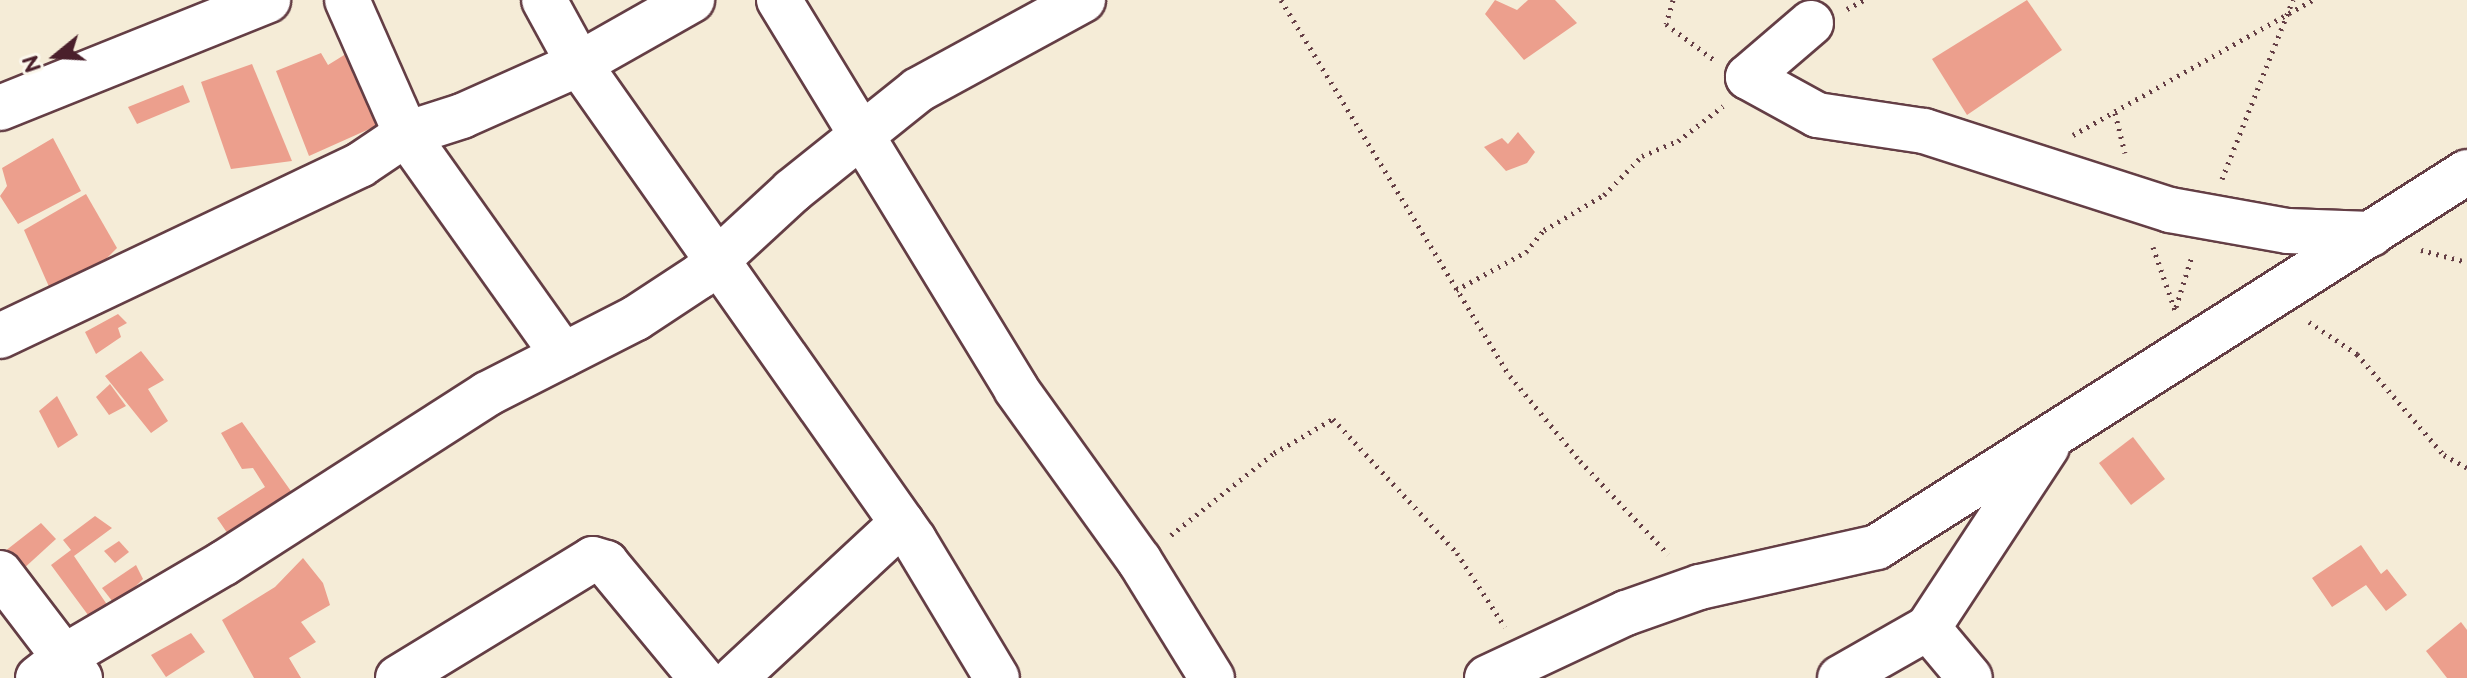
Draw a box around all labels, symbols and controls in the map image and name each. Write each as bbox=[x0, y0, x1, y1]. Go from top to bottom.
north arrow bbox=[16, 16, 96, 96]
text: N bbox=[17, 52, 48, 76]

